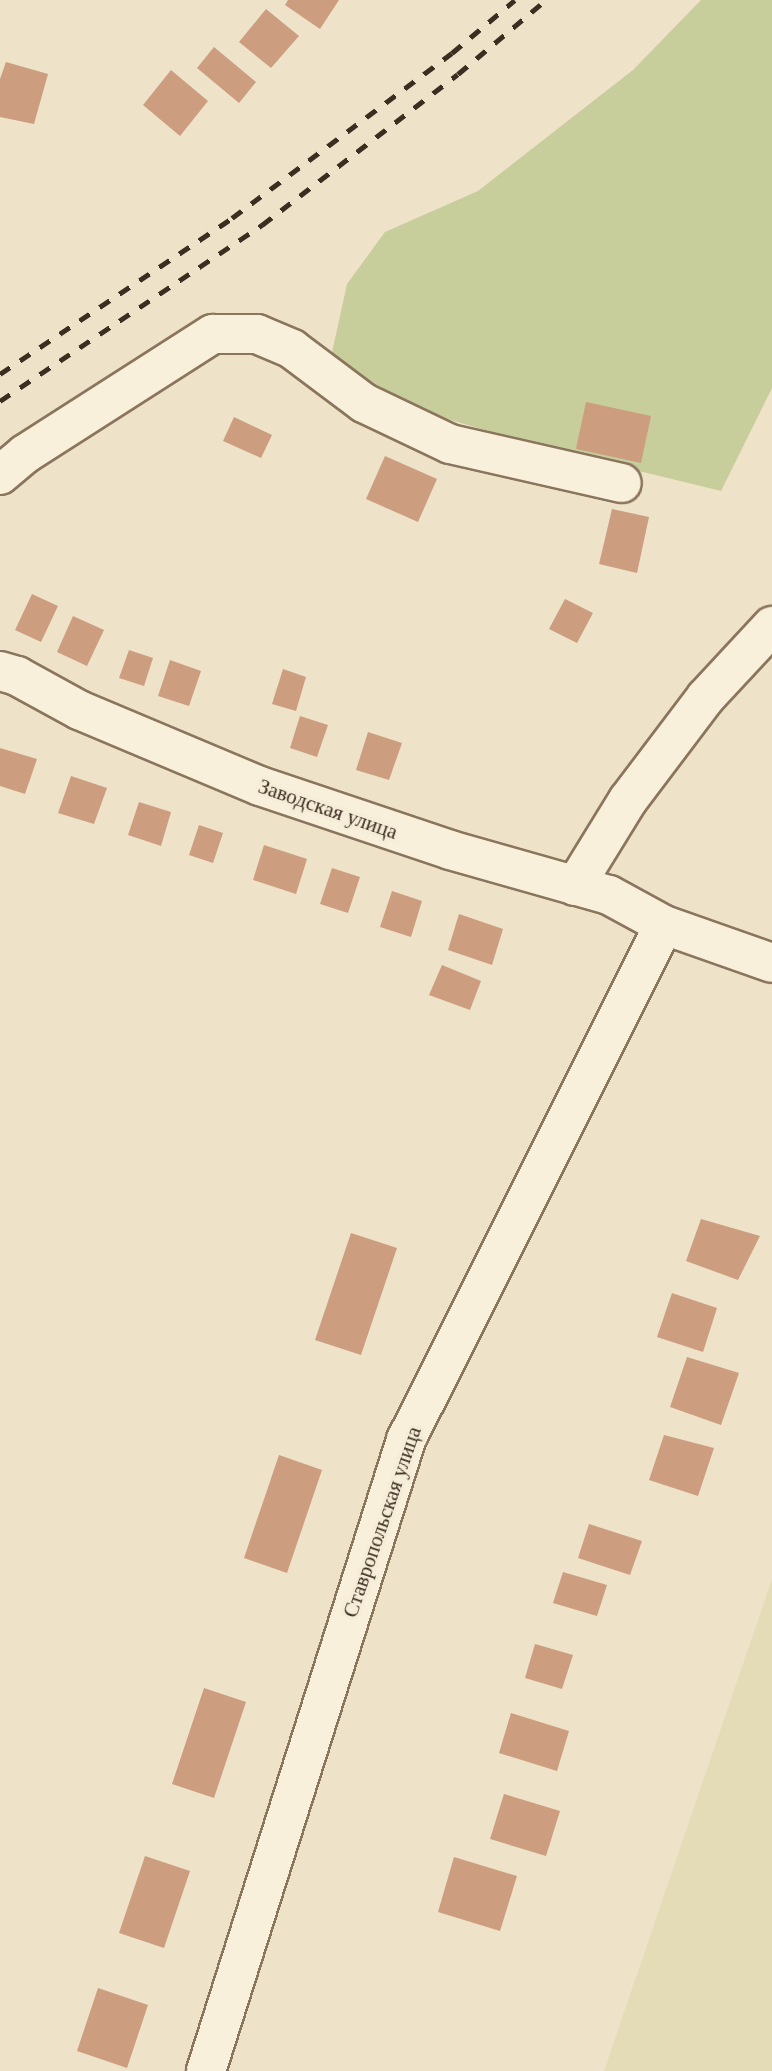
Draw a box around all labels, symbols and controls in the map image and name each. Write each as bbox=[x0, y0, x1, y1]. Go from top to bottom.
street label: Заводская улица bbox=[255, 773, 401, 845]
street label: Ставропольская улица bbox=[337, 1423, 427, 1621]

